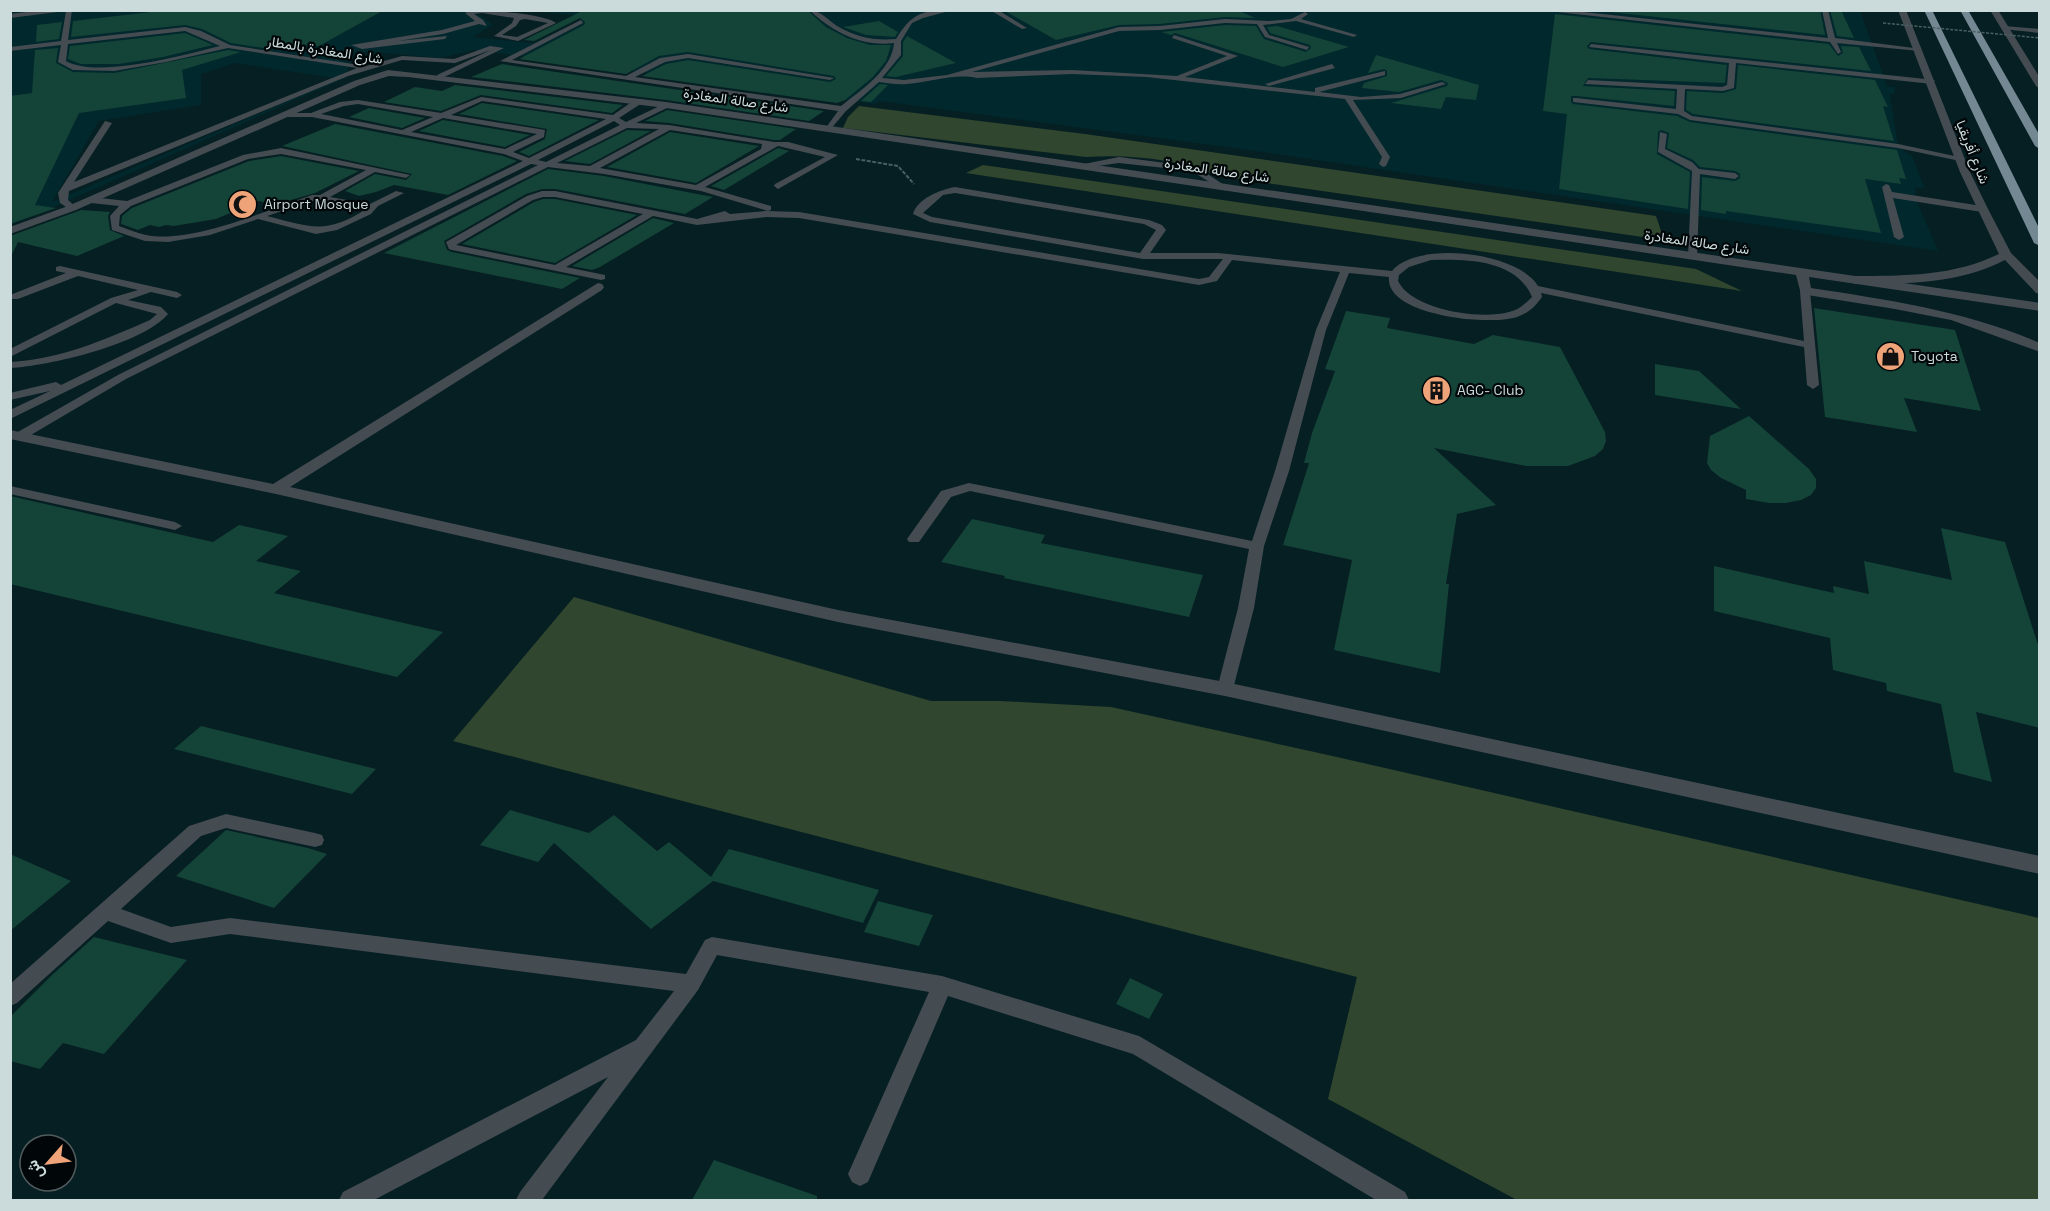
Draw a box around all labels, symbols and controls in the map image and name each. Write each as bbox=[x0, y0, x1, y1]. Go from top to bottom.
street label: شارع المغادرة بالمطار bbox=[265, 32, 384, 70]
street label: شارع صالة المغادرة bbox=[682, 84, 790, 118]
street label: شارع أفريقيا bbox=[1950, 118, 1994, 187]
street label: شارع صالة المغادرة bbox=[1163, 154, 1271, 188]
mosque icon: Airport Mosque bbox=[227, 188, 259, 220]
place label: Airport Mosque bbox=[264, 195, 369, 213]
street label: شارع صالة المغادرة bbox=[1643, 226, 1751, 260]
shop icon: Toyota bbox=[1874, 340, 1906, 372]
place label: Toyota bbox=[1911, 347, 1958, 365]
building icon: AGC- Club bbox=[1420, 374, 1452, 406]
place label: AGC- Club bbox=[1457, 381, 1523, 399]
north arrow bbox=[18, 1133, 78, 1193]
text: ش bbox=[21, 1156, 49, 1183]

